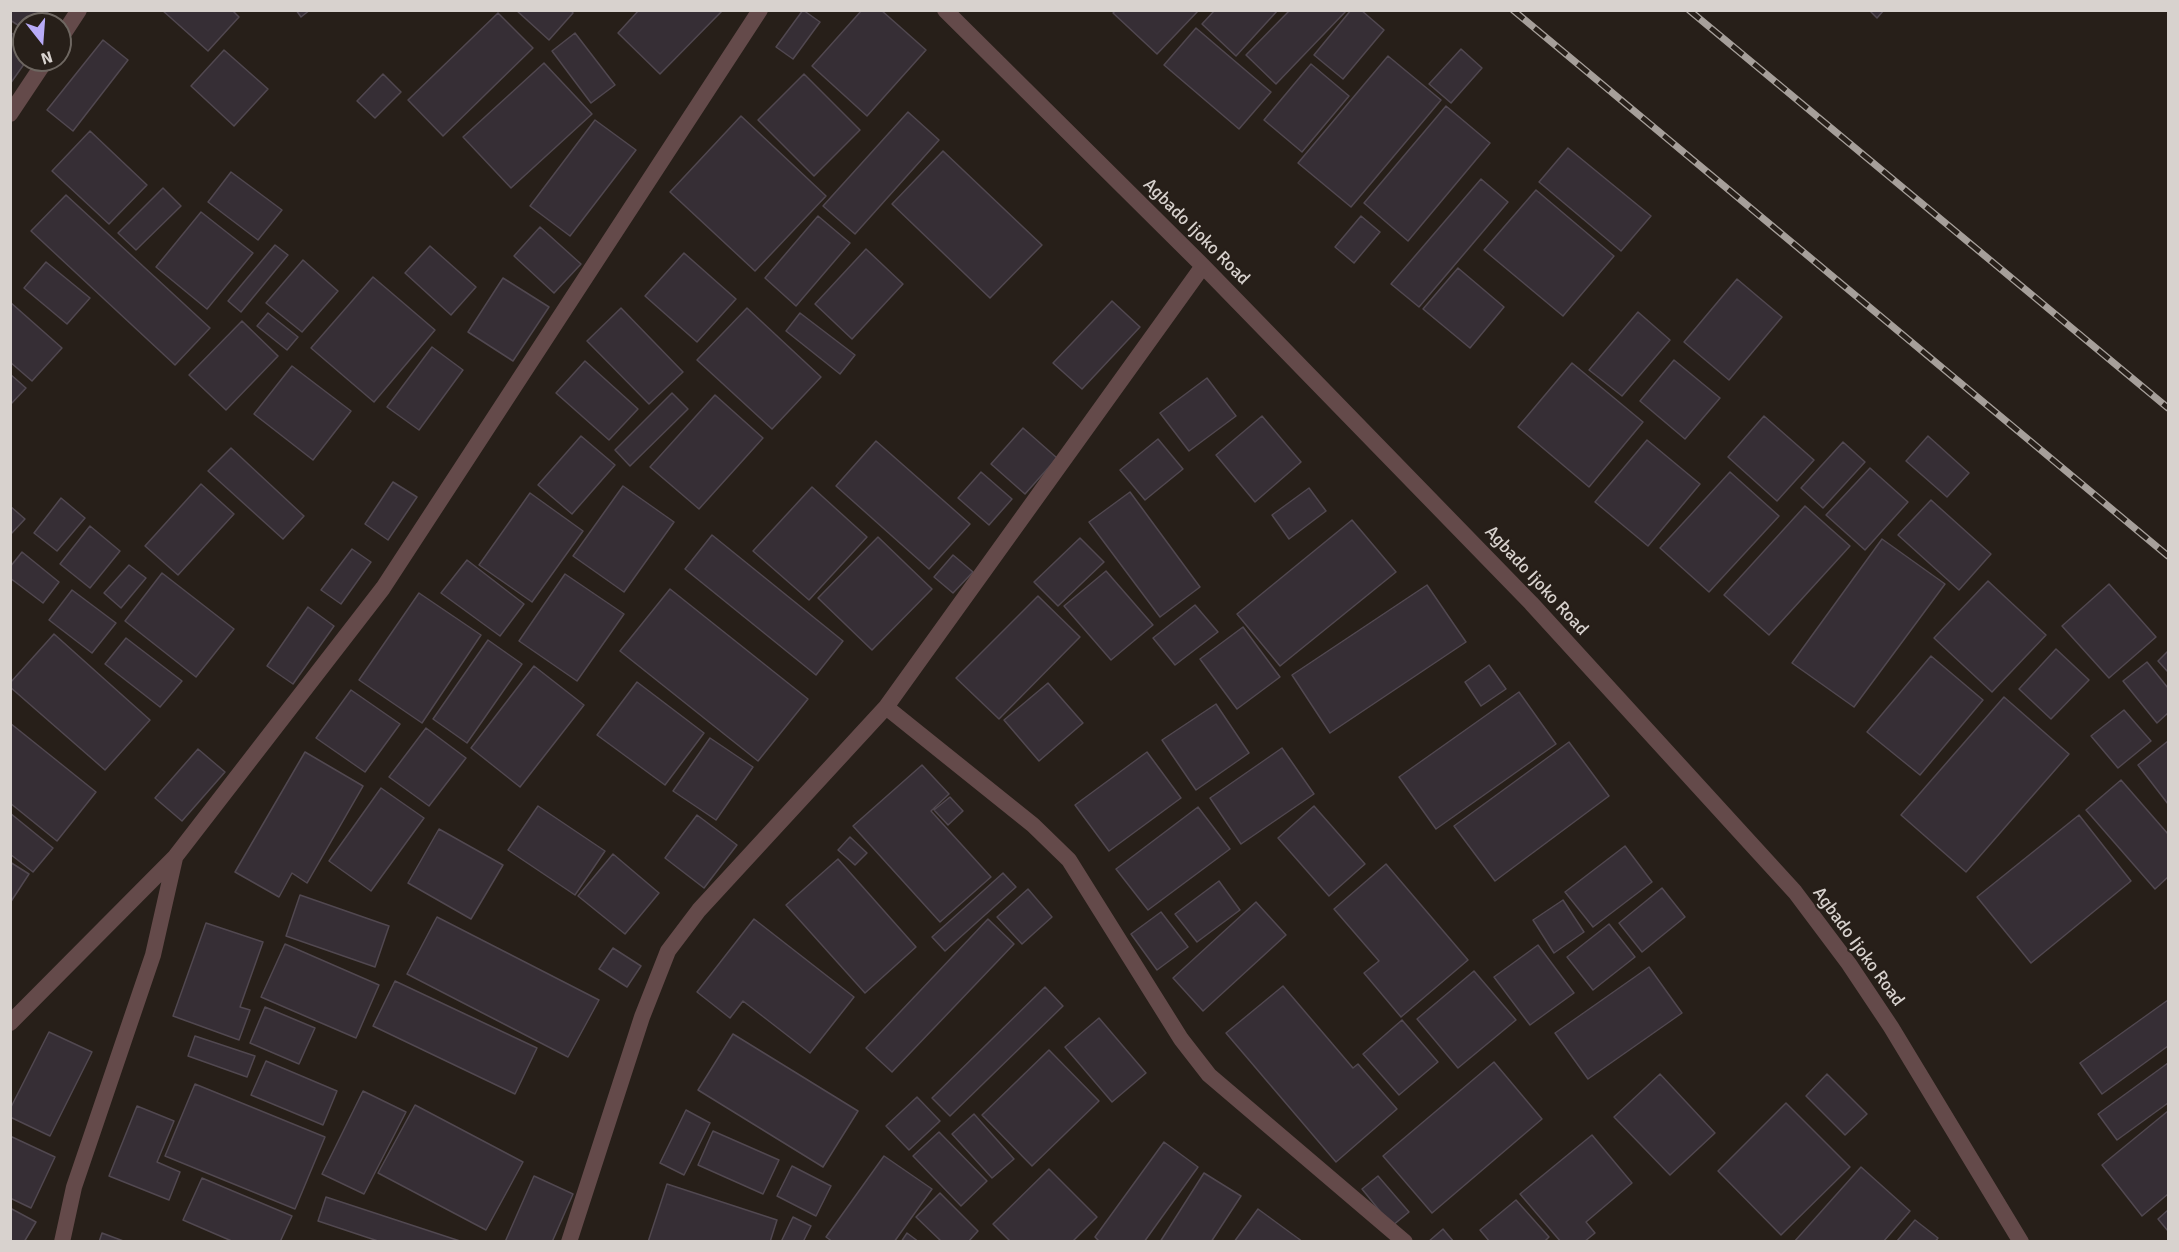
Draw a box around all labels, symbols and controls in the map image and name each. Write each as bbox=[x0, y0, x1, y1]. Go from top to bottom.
north arrow bbox=[12, 12, 72, 72]
text: N bbox=[38, 46, 55, 68]
street label: Agbado Ijoko Road bbox=[1138, 174, 1254, 290]
street label: Agbado Ijoko Road bbox=[1480, 522, 1592, 640]
street label: Agbado Ijoko Road bbox=[1808, 883, 1908, 1011]

